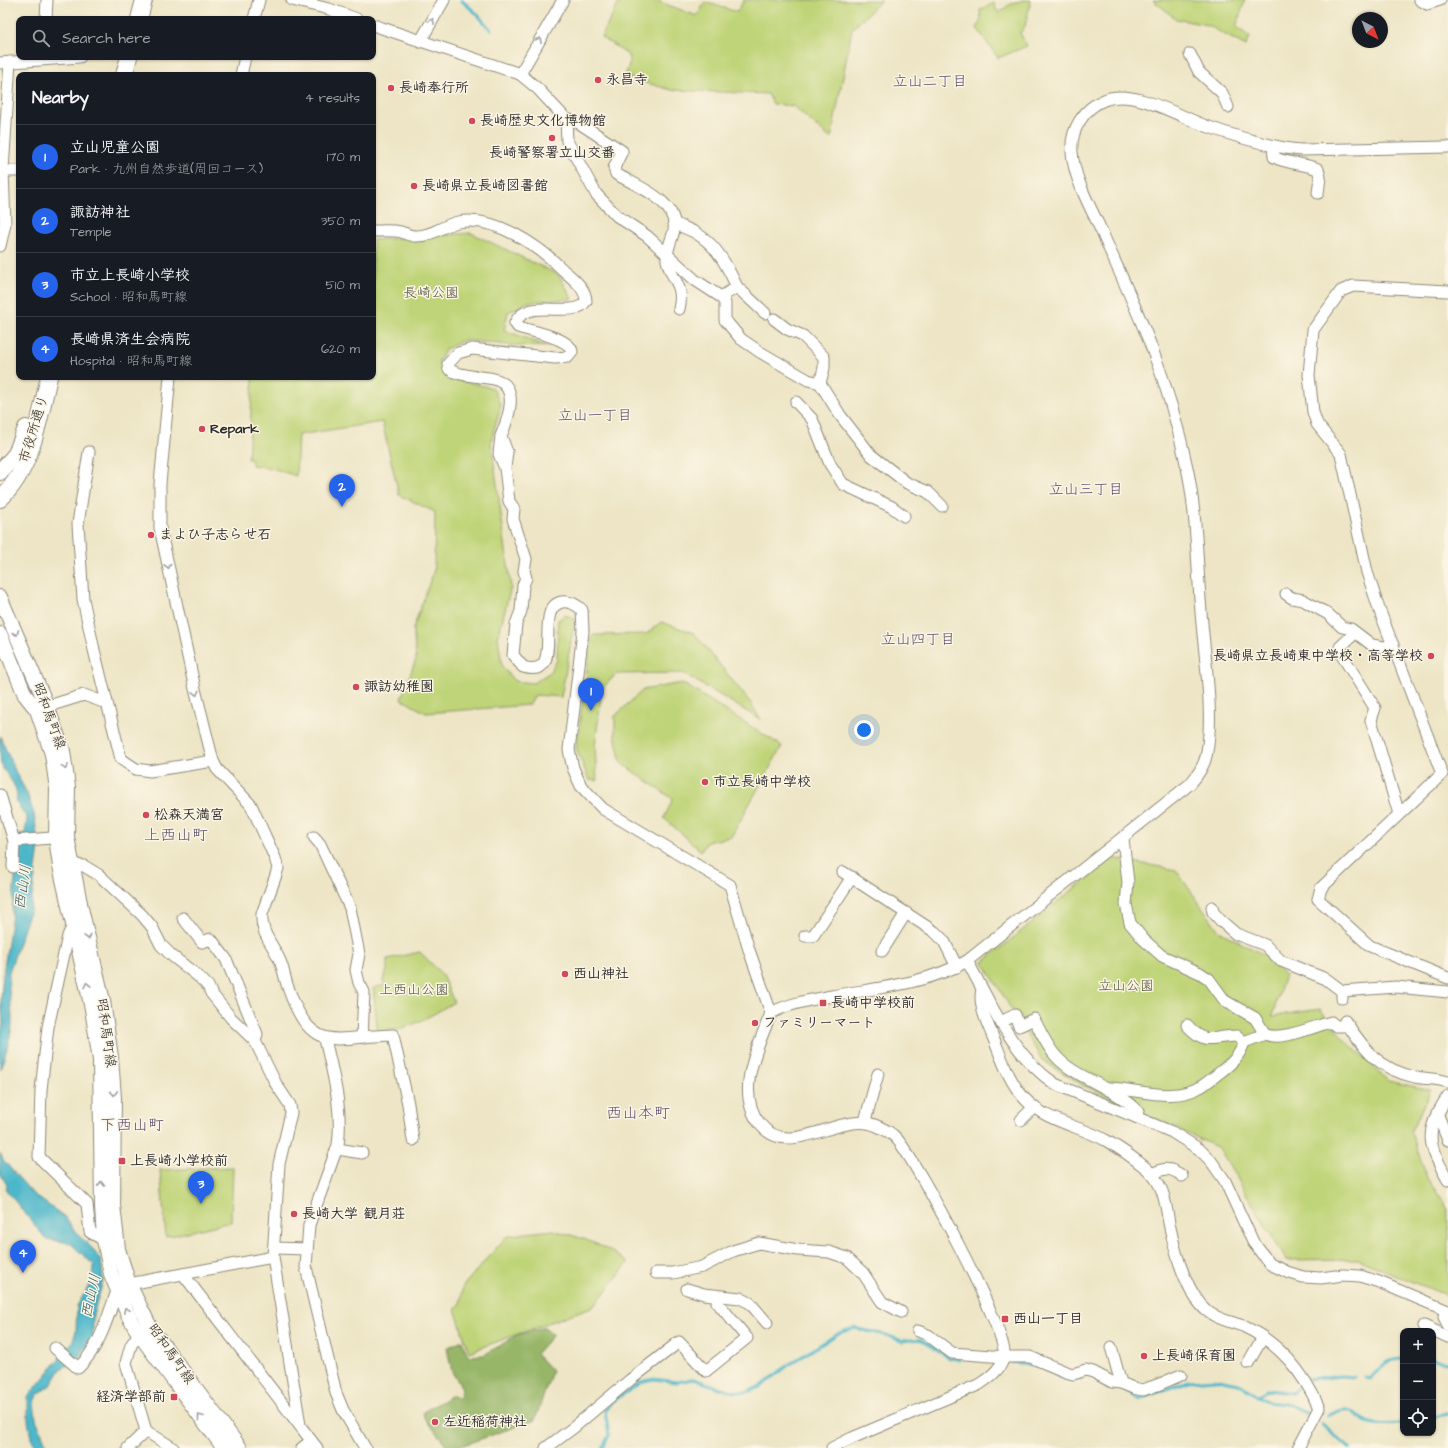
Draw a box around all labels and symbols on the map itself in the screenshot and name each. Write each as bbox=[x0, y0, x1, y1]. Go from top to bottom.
north arrow bbox=[1352, 12, 1388, 48]
one-way arrow bbox=[427, 18, 435, 25]
one-way arrow bbox=[535, 37, 542, 44]
place label: 永昌寺 bbox=[606, 70, 648, 90]
district label: 立山二丁目 bbox=[892, 71, 968, 92]
marker: 永昌寺 bbox=[593, 75, 603, 85]
place label: 長崎奉行所 bbox=[399, 78, 469, 98]
marker: 長崎奉行所 bbox=[386, 83, 396, 93]
place label: 長崎歴史文化博物館 bbox=[480, 111, 606, 131]
marker: 長崎歴史文化博物館 bbox=[467, 116, 477, 126]
marker: 長崎警察署立山交番 bbox=[547, 133, 557, 143]
place label: 長崎警察署立山交番 bbox=[489, 143, 615, 163]
place label: 長崎県立長崎図書館 bbox=[422, 176, 548, 196]
marker: 長崎県立長崎図書館 bbox=[409, 181, 419, 191]
park label: 長崎公園 bbox=[403, 283, 459, 303]
street label: 市役所通り bbox=[14, 393, 54, 465]
district label: 立山一丁目 bbox=[557, 405, 633, 426]
place label: Repark bbox=[210, 419, 259, 439]
marker: Repark bbox=[197, 424, 207, 434]
pin: 2 bbox=[329, 474, 355, 507]
district label: 立山三丁目 bbox=[1048, 479, 1124, 500]
place label: まよひ子志らせ石 bbox=[159, 525, 271, 545]
marker: まよひ子志らせ石 bbox=[146, 530, 156, 540]
one-way arrow bbox=[164, 563, 172, 569]
one-way arrow bbox=[11, 628, 19, 636]
district label: 立山四丁目 bbox=[880, 629, 956, 650]
place label: 長崎県立長崎東中学校・高等学校 bbox=[1213, 646, 1423, 666]
marker: 長崎県立長崎東中学校・高等学校 bbox=[1426, 651, 1436, 661]
place label: 諏訪幼稚園 bbox=[364, 677, 434, 697]
pin: 1 bbox=[578, 678, 604, 711]
street label: 昭和馬町線 bbox=[28, 680, 70, 752]
marker: 諏訪幼稚園 bbox=[351, 682, 361, 692]
one-way arrow bbox=[191, 689, 200, 696]
your location bbox=[854, 720, 874, 740]
one-way arrow bbox=[60, 764, 69, 771]
place label: 市立長崎中学校 bbox=[713, 772, 811, 792]
marker: 市立長崎中学校 bbox=[700, 777, 710, 787]
place label: 松森天満宮 bbox=[154, 805, 224, 825]
marker: 松森天満宮 bbox=[141, 810, 151, 820]
district label: 上西山町 bbox=[144, 824, 208, 846]
water label: 西山川 bbox=[9, 863, 37, 911]
one-way arrow bbox=[83, 934, 91, 940]
place label: 西山神社 bbox=[573, 964, 629, 984]
marker: 西山神社 bbox=[560, 969, 570, 979]
park label: 立山公園 bbox=[1098, 976, 1154, 996]
park label: 上西山公園 bbox=[379, 980, 449, 1000]
one-way arrow bbox=[83, 982, 91, 989]
place label: 長崎中学校前 bbox=[831, 993, 915, 1013]
street label: 昭和馬町線 bbox=[91, 997, 121, 1069]
marker: 長崎中学校前 bbox=[818, 998, 828, 1008]
place label: ファミリーマート bbox=[763, 1013, 876, 1033]
marker: ファミリーマート bbox=[750, 1018, 760, 1028]
one-way arrow bbox=[109, 1090, 118, 1096]
district label: 西山本町 bbox=[606, 1102, 670, 1124]
district label: 下西山町 bbox=[100, 1114, 164, 1136]
place label: 上長崎小学校前 bbox=[130, 1151, 228, 1171]
marker: 上長崎小学校前 bbox=[117, 1156, 127, 1166]
pin: 3 bbox=[188, 1171, 214, 1204]
one-way arrow bbox=[97, 1181, 106, 1187]
place label: 長崎大学 観月荘 bbox=[302, 1204, 406, 1224]
marker: 長崎大学 観月荘 bbox=[289, 1209, 299, 1219]
pin: 4 bbox=[10, 1240, 36, 1273]
water label: 西山川 bbox=[76, 1272, 106, 1320]
one-way arrow bbox=[123, 1307, 131, 1315]
place label: 西山一丁目 bbox=[1013, 1309, 1083, 1329]
marker: 西山一丁目 bbox=[1000, 1314, 1010, 1324]
street label: 昭和馬町線 bbox=[143, 1320, 199, 1388]
place label: 上長崎保育園 bbox=[1152, 1346, 1236, 1366]
marker: 上長崎保育園 bbox=[1139, 1351, 1149, 1361]
place label: 経済学部前 bbox=[96, 1387, 166, 1407]
marker: 経済学部前 bbox=[169, 1392, 179, 1402]
place label: 左近稲荷神社 bbox=[443, 1412, 527, 1432]
one-way arrow bbox=[197, 1414, 205, 1421]
marker: 左近稲荷神社 bbox=[430, 1417, 440, 1427]

